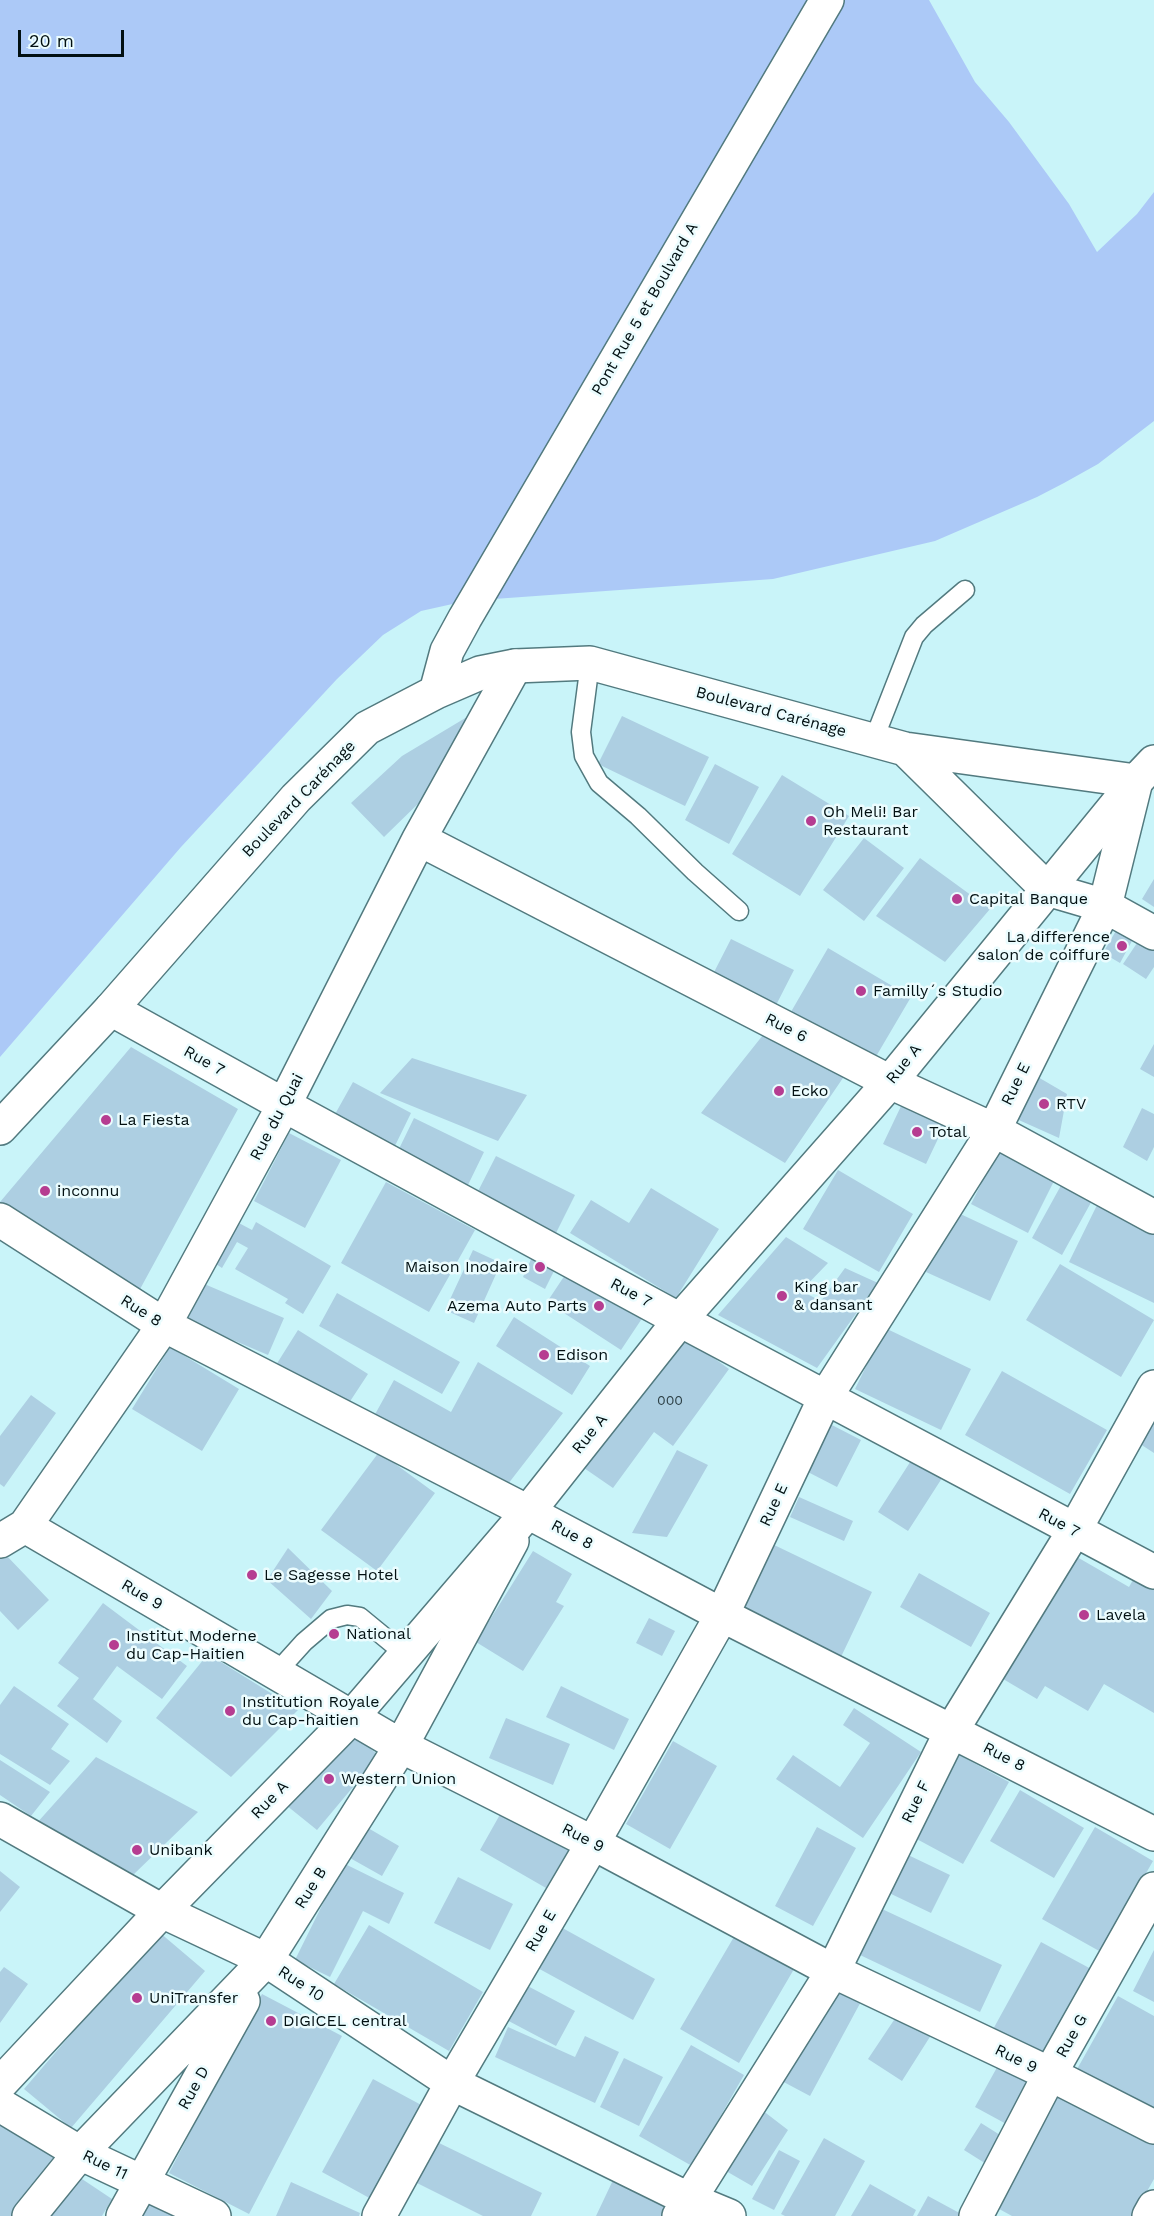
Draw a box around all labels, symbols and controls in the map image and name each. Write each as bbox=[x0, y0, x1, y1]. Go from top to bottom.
scale bar bbox=[21, 18, 128, 56]
text: 20 m bbox=[29, 30, 74, 51]
street label: Pont Rue 5 et Boulvard A bbox=[588, 219, 702, 399]
street label: Boulevard Carénage bbox=[694, 683, 848, 741]
street label: Boulevard Carénage bbox=[238, 737, 360, 861]
place label: Oh Meli! Bar Restaurant bbox=[823, 802, 918, 840]
marker: Oh Meli! Bar Restaurant bbox=[804, 814, 818, 828]
place label: Capital Banque bbox=[969, 889, 1088, 909]
marker: Capital Banque bbox=[950, 892, 964, 906]
place label: La difference salon de coiffure bbox=[977, 927, 1110, 965]
marker: La difference salon de coiffure bbox=[1115, 939, 1129, 953]
place label: Familly´s Studio bbox=[873, 981, 1002, 1001]
marker: Familly´s Studio bbox=[854, 984, 868, 998]
street label: Rue 6 bbox=[762, 1009, 810, 1047]
street label: Rue A bbox=[882, 1040, 926, 1088]
street label: Rue 7 bbox=[180, 1042, 228, 1080]
street label: Rue E bbox=[997, 1059, 1035, 1109]
street label: Rue du Quai bbox=[246, 1070, 308, 1164]
place label: Ecko bbox=[791, 1081, 828, 1101]
marker: Ecko bbox=[772, 1084, 786, 1098]
place label: RTV bbox=[1056, 1094, 1086, 1114]
marker: RTV bbox=[1037, 1097, 1051, 1111]
place label: La Fiesta bbox=[118, 1110, 190, 1130]
marker: La Fiesta bbox=[99, 1113, 113, 1127]
place label: Total bbox=[929, 1122, 967, 1142]
marker: Total bbox=[910, 1125, 924, 1139]
place label: inconnu bbox=[57, 1181, 119, 1201]
marker: inconnu bbox=[38, 1184, 52, 1198]
place label: Maison Inodaire bbox=[405, 1257, 528, 1277]
marker: Maison Inodaire bbox=[533, 1260, 547, 1274]
street label: Rue 7 bbox=[607, 1274, 655, 1312]
place label: King bar & dansant bbox=[794, 1277, 872, 1315]
marker: King bar & dansant bbox=[775, 1289, 789, 1303]
street label: Rue 8 bbox=[117, 1291, 165, 1331]
place label: Azema Auto Parts bbox=[447, 1296, 587, 1316]
marker: Azema Auto Parts bbox=[592, 1299, 606, 1313]
place label: Edison bbox=[556, 1345, 608, 1365]
marker: Edison bbox=[537, 1348, 551, 1362]
house number: 000 bbox=[657, 1393, 683, 1409]
street label: Rue A bbox=[568, 1410, 612, 1458]
street label: Rue E bbox=[756, 1480, 792, 1530]
street label: Rue 7 bbox=[1035, 1504, 1083, 1542]
street label: Rue 8 bbox=[548, 1516, 596, 1554]
place label: Le Sagesse Hotel bbox=[264, 1565, 398, 1585]
marker: Le Sagesse Hotel bbox=[245, 1568, 259, 1582]
street label: Rue 9 bbox=[118, 1575, 166, 1615]
place label: Lavela bbox=[1096, 1605, 1146, 1625]
marker: Lavela bbox=[1077, 1608, 1091, 1622]
place label: National bbox=[346, 1624, 411, 1644]
place label: Institut Moderne du Cap-Haitien bbox=[126, 1626, 257, 1664]
marker: National bbox=[327, 1627, 341, 1641]
marker: Institut Moderne du Cap-Haitien bbox=[107, 1638, 121, 1652]
place label: Institution Royale du Cap-haitien bbox=[242, 1692, 379, 1730]
marker: Institution Royale du Cap-haitien bbox=[223, 1704, 237, 1718]
street label: Rue 8 bbox=[980, 1738, 1028, 1776]
place label: Western Union bbox=[341, 1769, 456, 1789]
marker: Western Union bbox=[322, 1772, 336, 1786]
street label: Rue A bbox=[247, 1777, 293, 1823]
street label: Rue F bbox=[898, 1778, 934, 1826]
street label: Rue 9 bbox=[559, 1819, 607, 1857]
place label: Unibank bbox=[149, 1840, 212, 1860]
marker: Unibank bbox=[130, 1843, 144, 1857]
street label: Rue B bbox=[291, 1864, 331, 1912]
street label: Rue E bbox=[521, 1907, 561, 1955]
street label: Rue 10 bbox=[274, 1962, 328, 2006]
place label: UniTransfer bbox=[149, 1988, 238, 2008]
marker: UniTransfer bbox=[130, 1991, 144, 2005]
place label: DIGICEL central bbox=[283, 2011, 407, 2031]
street label: Rue G bbox=[1052, 2011, 1092, 2061]
marker: DIGICEL central bbox=[264, 2014, 278, 2028]
street label: Rue 9 bbox=[992, 2041, 1040, 2077]
street label: Rue D bbox=[174, 2063, 214, 2113]
street label: Rue 11 bbox=[79, 2146, 131, 2184]

